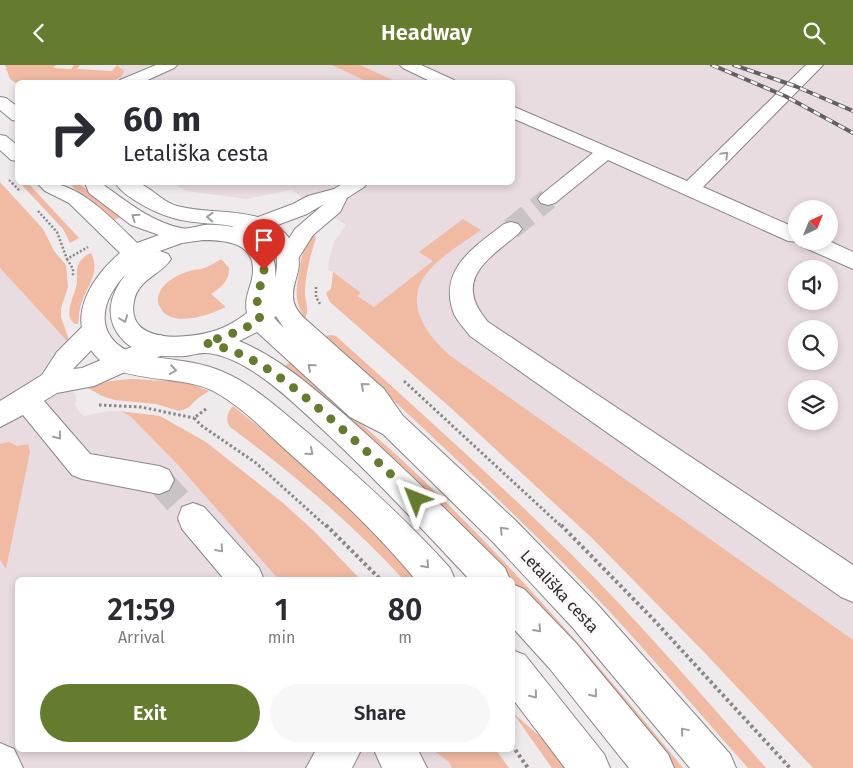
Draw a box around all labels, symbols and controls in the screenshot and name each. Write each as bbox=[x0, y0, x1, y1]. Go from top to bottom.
icon: back bbox=[25, 19, 53, 47]
text: Headway bbox=[381, 19, 472, 46]
icon: search bbox=[800, 19, 828, 47]
text: 60 m bbox=[123, 98, 201, 140]
icon: right bbox=[40, 100, 105, 165]
text: Letališka cesta bbox=[123, 140, 269, 167]
one-way arrow bbox=[719, 152, 728, 161]
north arrow bbox=[788, 200, 838, 250]
map controls bbox=[788, 200, 838, 430]
one-way arrow bbox=[206, 212, 214, 223]
one-way arrow bbox=[131, 214, 140, 224]
pin bbox=[243, 219, 285, 270]
icon: arrive bbox=[250, 226, 278, 254]
button: sound bbox=[788, 260, 838, 310]
one-way arrow bbox=[118, 314, 128, 323]
button: search bbox=[788, 320, 838, 370]
one-way arrow bbox=[307, 363, 316, 372]
one-way arrow bbox=[169, 364, 178, 374]
button: layers bbox=[788, 380, 838, 430]
one-way arrow bbox=[360, 383, 369, 392]
one-way arrow bbox=[52, 430, 60, 439]
one-way arrow bbox=[304, 446, 313, 455]
position arrow bbox=[389, 472, 441, 524]
one-way arrow bbox=[499, 527, 508, 536]
one-way arrow bbox=[214, 543, 222, 552]
street label: Letališka cesta bbox=[517, 546, 603, 637]
one-way arrow bbox=[420, 560, 429, 569]
text: 21:59 bbox=[108, 592, 175, 628]
text: 1 bbox=[275, 592, 288, 628]
text: 80 bbox=[388, 592, 422, 628]
one-way arrow bbox=[532, 623, 541, 632]
text: Arrival bbox=[118, 628, 165, 647]
text: min bbox=[268, 628, 295, 647]
text: m bbox=[398, 628, 412, 647]
button: Exit bbox=[40, 684, 260, 742]
button: Share bbox=[270, 684, 490, 742]
one-way arrow bbox=[588, 688, 596, 697]
one-way arrow bbox=[528, 689, 536, 698]
one-way arrow bbox=[681, 727, 690, 736]

